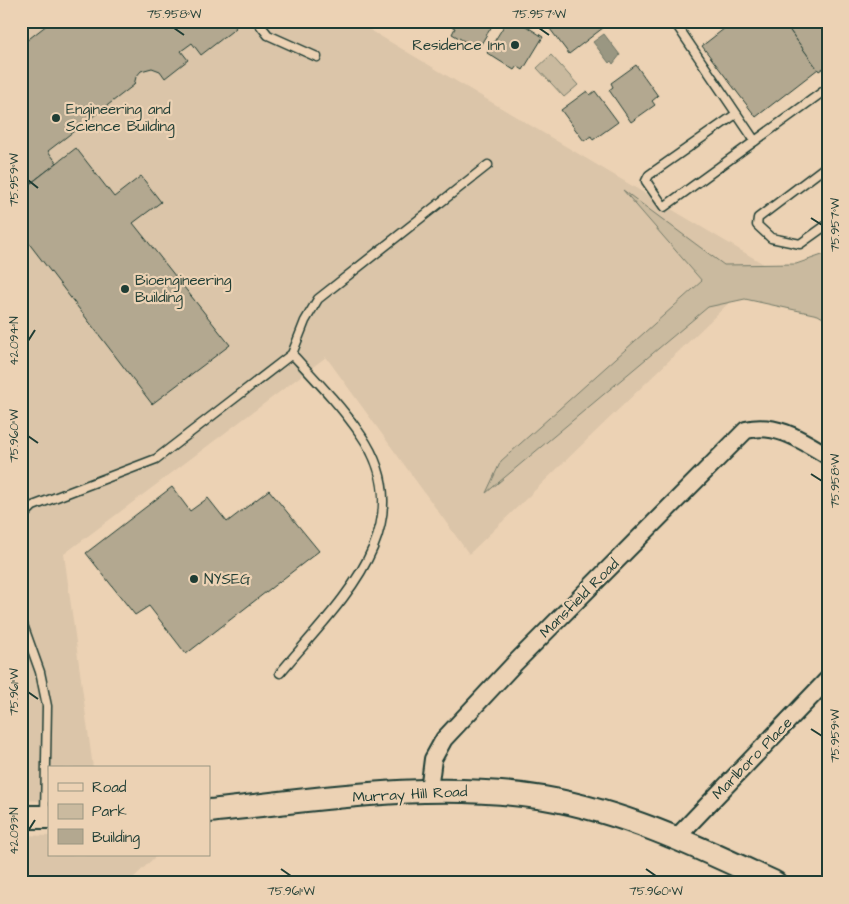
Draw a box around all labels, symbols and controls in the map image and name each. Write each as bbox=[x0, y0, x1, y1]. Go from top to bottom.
text: 75.958°W bbox=[147, 6, 202, 23]
text: 75.957°W bbox=[512, 6, 567, 23]
place label: Residence Inn bbox=[412, 35, 505, 56]
marker: Residence Inn bbox=[509, 39, 521, 51]
place label: Engineering and Science Building bbox=[66, 99, 175, 138]
marker: Engineering and Science Building bbox=[50, 112, 62, 124]
text: 75.959°W bbox=[6, 152, 23, 207]
text: 75.957°W bbox=[827, 197, 844, 252]
place label: Bioengineering Building bbox=[135, 270, 232, 309]
marker: Bioengineering Building bbox=[119, 283, 131, 295]
text: 42.094°N bbox=[6, 316, 23, 366]
text: 75.960°W bbox=[6, 409, 23, 463]
text: 75.958°W bbox=[827, 453, 844, 508]
street label: Mansfield Road bbox=[535, 554, 624, 643]
place label: NYSEG bbox=[204, 569, 251, 590]
marker: NYSEG bbox=[188, 573, 200, 585]
text: 75.961°W bbox=[6, 668, 23, 716]
text: 75.959°W bbox=[827, 708, 844, 763]
street label: Marlboro Place bbox=[707, 712, 797, 804]
legend bbox=[48, 766, 210, 856]
text: Road bbox=[92, 777, 127, 798]
street label: Murray Hill Road bbox=[352, 781, 468, 809]
text: Park bbox=[92, 801, 127, 822]
text: 42.093°N bbox=[6, 807, 23, 855]
text: Building bbox=[92, 827, 140, 849]
text: 75.961°W bbox=[267, 883, 315, 900]
text: 75.960°W bbox=[629, 883, 683, 900]

